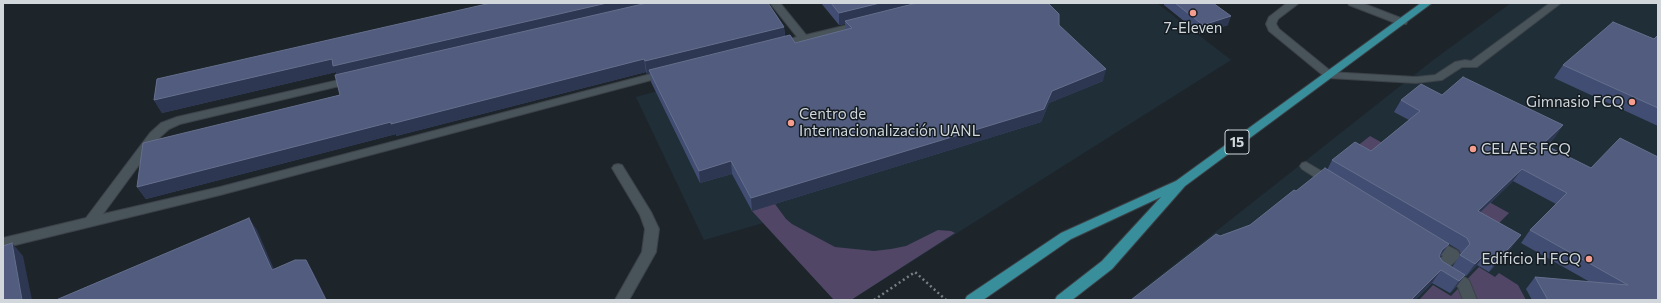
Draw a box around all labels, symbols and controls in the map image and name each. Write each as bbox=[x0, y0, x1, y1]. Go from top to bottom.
marker: 7-Eleven bbox=[1188, 8, 1198, 18]
place label: 7-Eleven bbox=[1164, 19, 1222, 37]
place label: Gimnasio FCQ bbox=[1526, 93, 1624, 111]
marker: Gimnasio FCQ bbox=[1627, 97, 1637, 107]
place label: Centro de Internacionalización UANL bbox=[799, 105, 980, 140]
marker: Centro de Internacionalización UANL bbox=[786, 118, 796, 128]
road number: 15 bbox=[1225, 130, 1249, 154]
place label: CELAES FCQ bbox=[1481, 140, 1571, 158]
marker: CELAES FCQ bbox=[1468, 144, 1478, 154]
place label: Edificio H FCQ bbox=[1481, 250, 1581, 268]
marker: Edificio H FCQ bbox=[1584, 254, 1594, 264]

